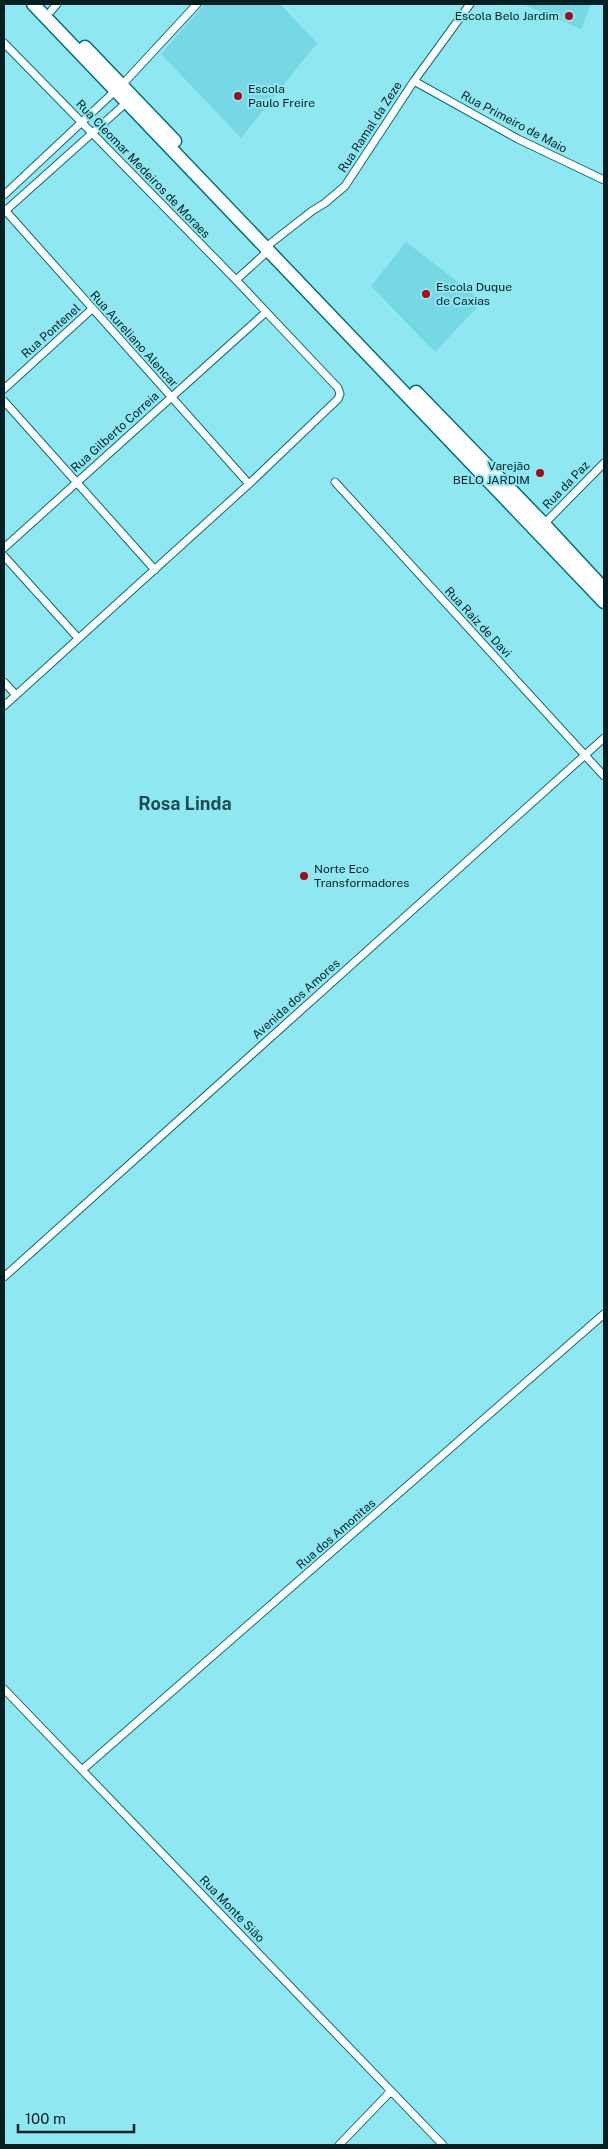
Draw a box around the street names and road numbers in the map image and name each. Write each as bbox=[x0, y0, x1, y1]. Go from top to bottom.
street label: Rua Ramal da Zeze bbox=[335, 79, 405, 175]
street label: Rua Primeiro de Maio bbox=[459, 88, 570, 156]
street label: Rua Cleomar Medeiros de Moraes bbox=[73, 97, 213, 241]
street label: Rua Aureliano Alencar bbox=[87, 288, 181, 390]
street label: Rua Pontenel bbox=[19, 301, 84, 361]
street label: Rua Gilberto Correia bbox=[68, 389, 162, 475]
street label: Rua da Paz bbox=[540, 458, 592, 512]
street label: Rua Raíz de Davi bbox=[442, 584, 514, 660]
street label: Avenida dos Amores bbox=[249, 956, 343, 1042]
street label: Rua dos Amonitas bbox=[294, 1496, 378, 1572]
street label: Rua Monte Sião bbox=[197, 1873, 267, 1945]

